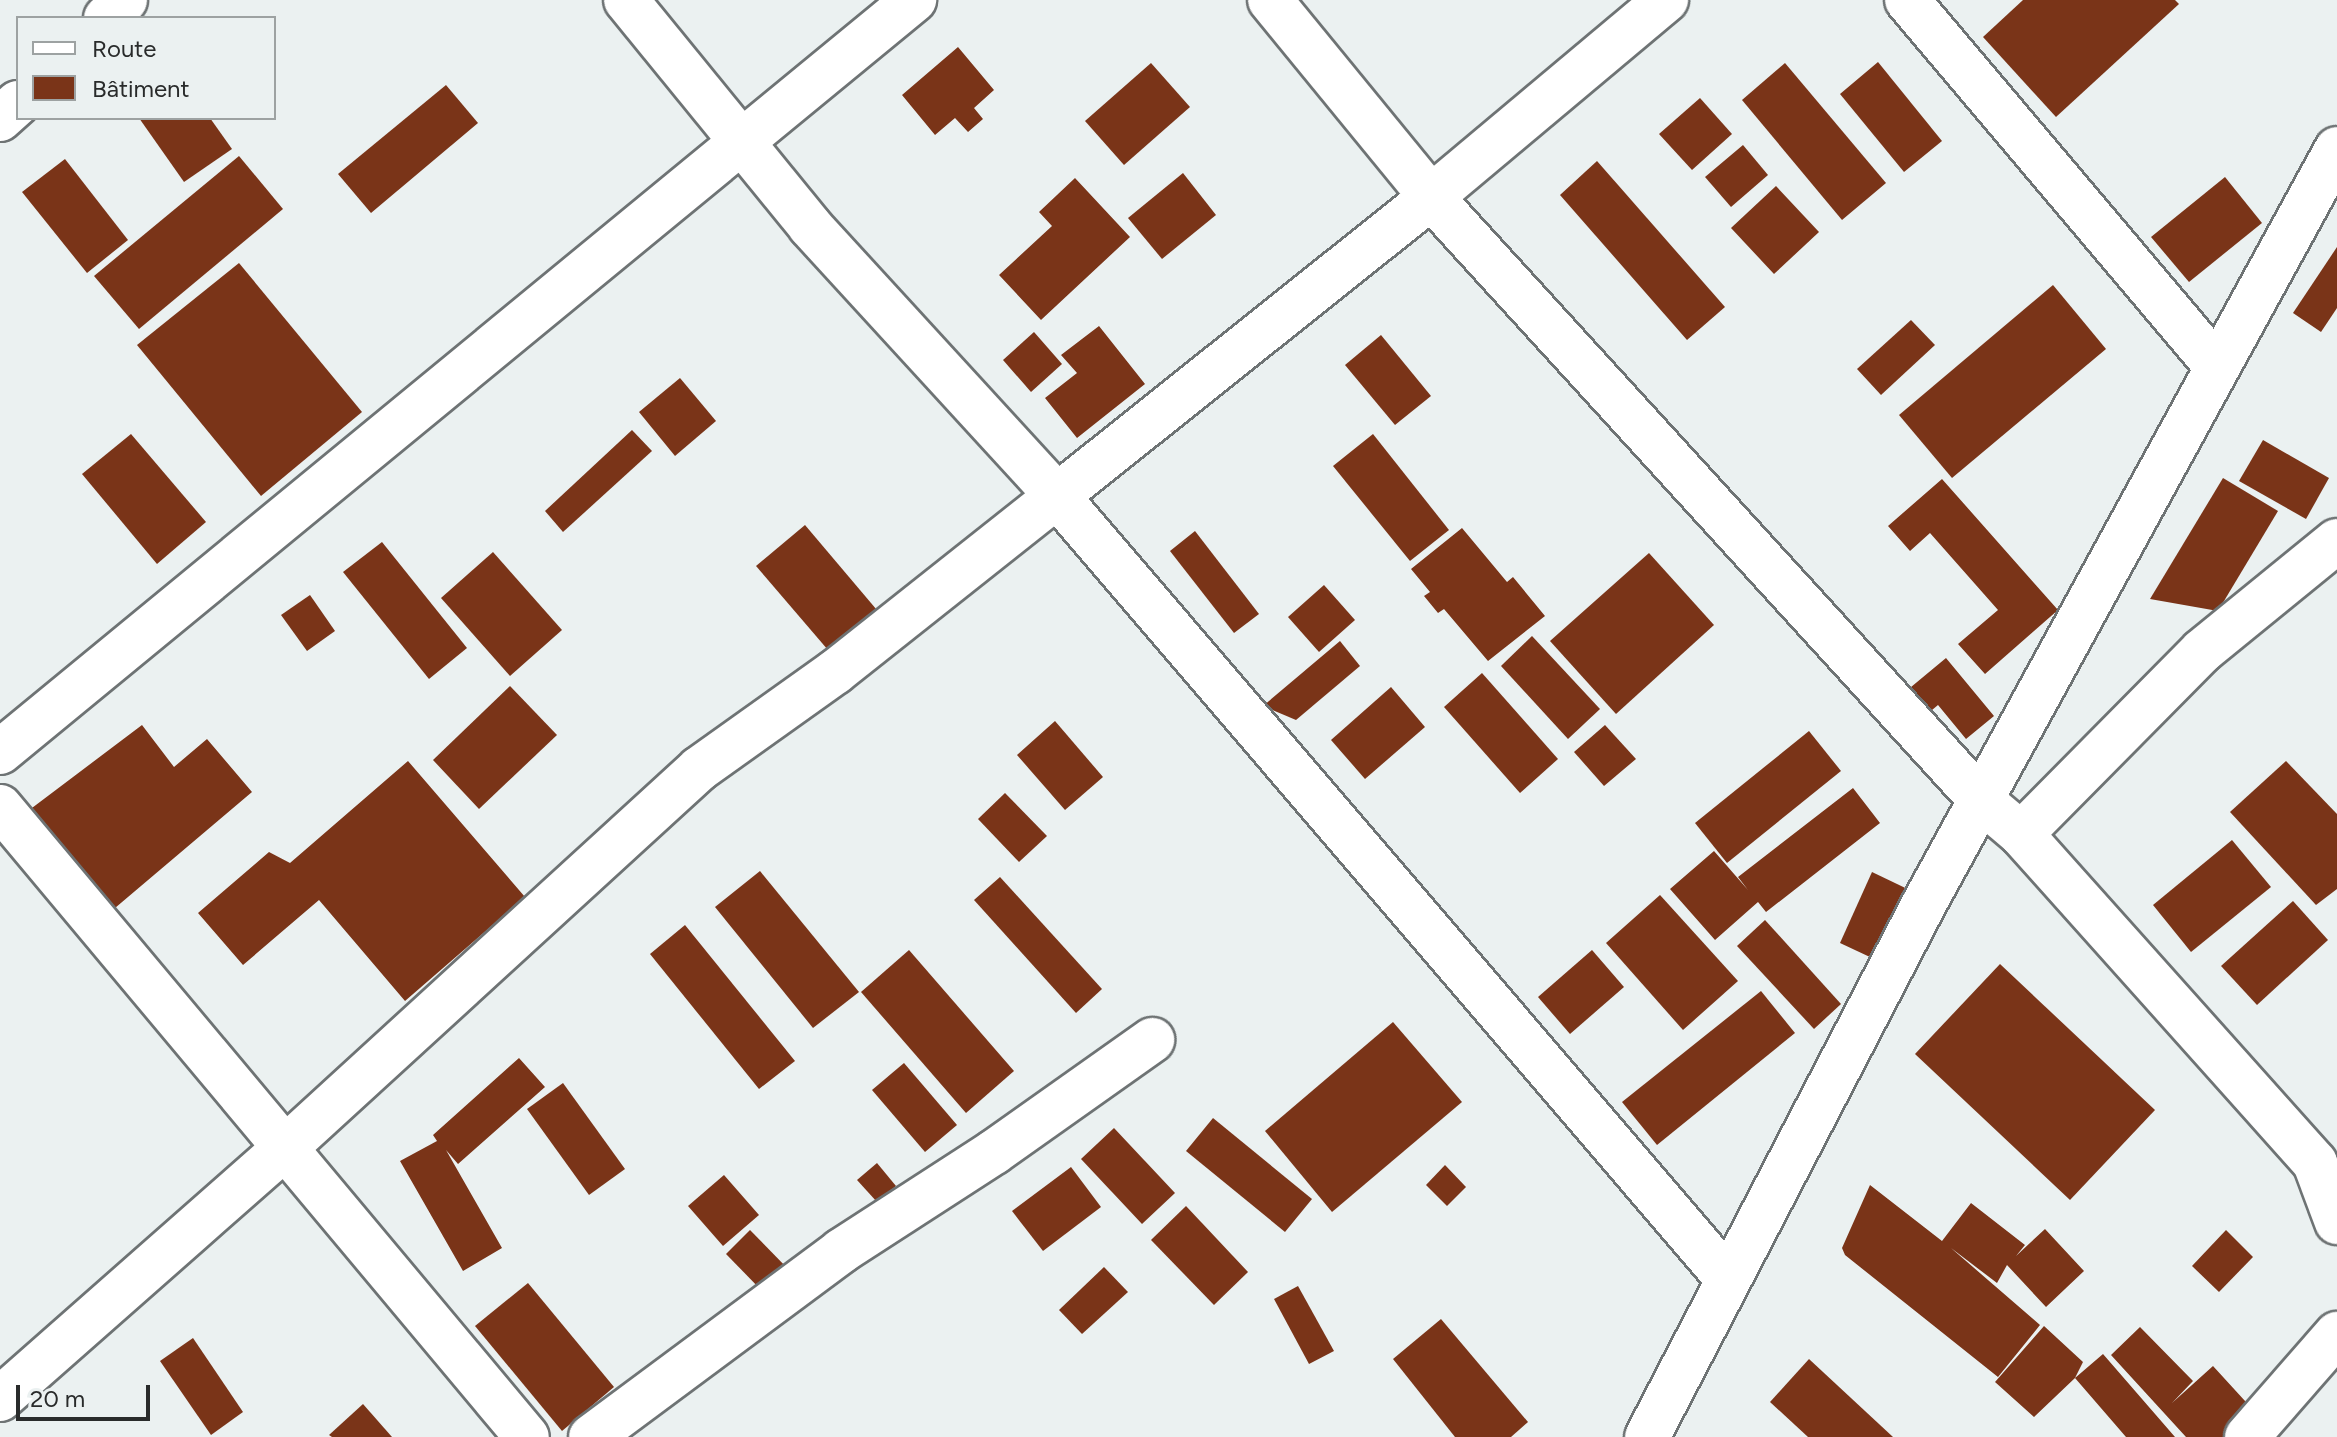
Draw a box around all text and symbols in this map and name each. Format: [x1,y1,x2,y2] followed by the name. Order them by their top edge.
[16,16,276,120] legend
[92,34,156,63] text: Route
[92,74,190,103] text: Bâtiment
[20,1369,154,1419] scale bar
[30,1384,85,1413] text: 20 m

